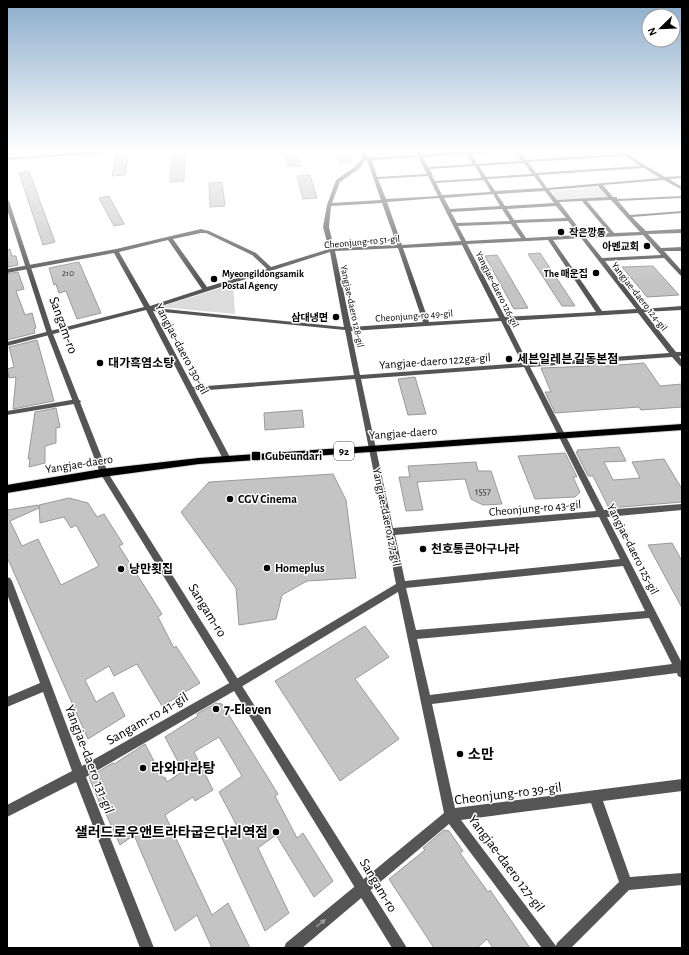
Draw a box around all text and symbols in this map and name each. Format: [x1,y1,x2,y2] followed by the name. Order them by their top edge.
[641,8,681,48] north arrow
[646,26,659,37] text: N
[556,227,566,237] marker: 작은깡통
[569,227,606,238] place label: 작은깡통
[324,234,400,250] street label: Cheonjung-ro 51-gil
[602,241,639,252] place label: 아멘교회
[642,241,652,251] marker: 아멘교회
[474,250,521,329] street label: Yangjae-daero 126-gil
[609,260,669,333] street label: Yangjae-daero 124-gil
[338,264,366,348] street label: Yangjae-daero 128-gil
[544,268,588,279] place label: The 매운집
[591,268,601,278] marker: The 매운집
[62,269,74,278] house number: 210
[222,269,304,291] place label: Myeongildongsamik Postal Agency
[209,274,219,284] marker: Myeongildongsamik Postal Agency
[46,295,80,356] street label: Sangam-ro
[152,302,211,397] street label: Yangjae-daero 130-gil
[375,308,453,324] street label: Cheonjung-ro 49-gil
[291,312,328,323] place label: 삼대냉면
[331,312,341,322] marker: 삼대냉면
[379,351,491,372] street label: Yangjae-daero 122ga-gil
[517,353,618,365] place label: 세븐일레븐 길동본점
[504,354,514,364] marker: 세븐일레븐 길동본점
[108,357,174,369] place label: 대가흑염소탕
[95,358,105,368] marker: 대가흑염소탕
[369,425,438,442] street label: Yangjae-daero
[334,442,354,460] road number: 92
[250,450,262,462] marker: Gubeundari
[265,450,322,462] place label: Gubeundari
[44,453,114,476] street label: Yangjae-daero
[370,467,403,567] street label: Yangjae-daero 127-gil
[475,487,491,497] house number: 1557
[238,493,297,505] place label: CGV Cinema
[225,494,235,504] marker: CGV Cinema
[488,498,582,519] street label: Cheonjung-ro 43-gil
[604,502,661,597] street label: Yangjae-daero 125-gil
[431,542,519,555] place label: 천호통큰아구나라
[418,544,428,554] marker: 천호통큰아구나라
[129,562,173,575] place label: 낭만횟집
[275,562,325,574] place label: Homeplus
[262,563,272,573] marker: Homeplus
[116,564,126,574] marker: 낭만횟집
[185,581,229,640] street label: Sangam-ro
[104,690,191,748] street label: Sangam-ro 41-gil
[62,703,116,816] street label: Yangjae-daero 131-gil
[224,703,272,717] place label: 7-Eleven
[211,704,221,714] marker: 7-Eleven
[468,747,494,762] place label: 소만
[455,749,465,759] marker: 소만
[151,761,216,776] place label: 라와마라탕
[138,763,148,773] marker: 라와마라탕
[454,780,563,808] street label: Cheonjung-ro 39-gil
[465,813,547,914] street label: Yangjae-daero 127-gil
[75,825,268,840] place label: 샐러드로우앤트라타굽은다리역점
[271,827,281,837] marker: 샐러드로우앤트라타굽은다리역점
[357,856,400,915] street label: Sangam-ro
[316,919,327,928] one-way arrow

